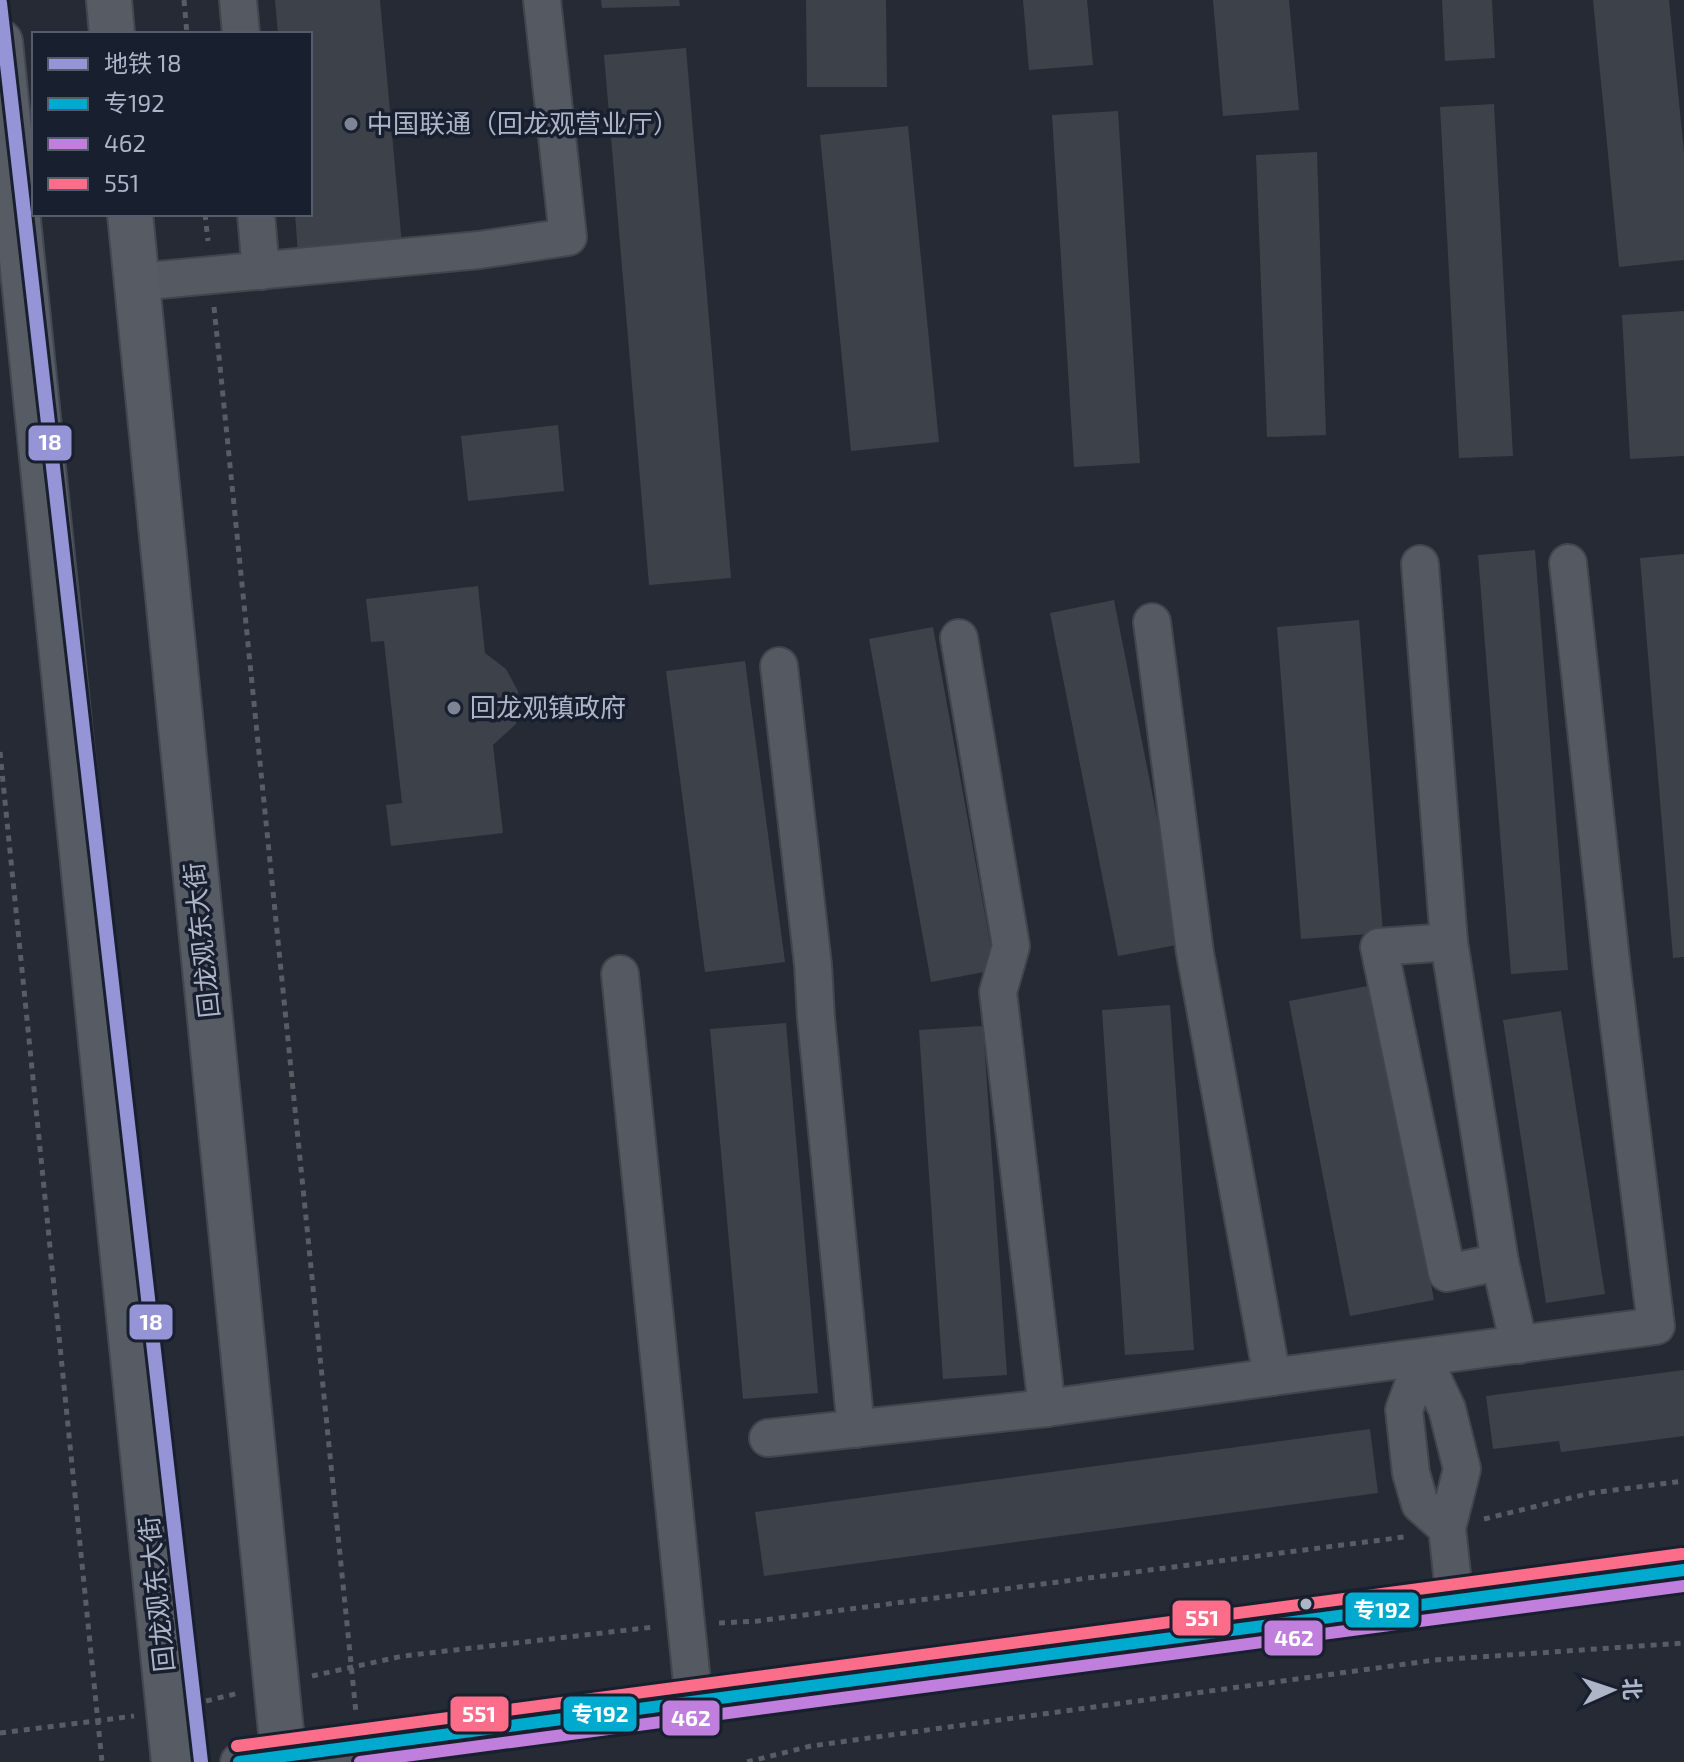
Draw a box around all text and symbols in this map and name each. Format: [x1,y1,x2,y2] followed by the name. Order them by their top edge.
[32,32,312,216] legend
[104,48,181,77] text: 地铁 18
[104,88,165,117] text: 专192
[367,107,679,138] place label: 中国联通（回龙观营业厅）
[342,115,360,133] marker: 中国联通（回龙观营业厅）
[104,128,146,157] text: 462
[104,168,139,197] text: 551
[27,424,73,462] line badge: 18
[38,428,62,454] text: 18
[470,691,626,722] place label: 回龙观镇政府
[445,699,463,717] marker: 回龙观镇政府
[177,861,224,1019] street label: 回龙观东大街
[128,1303,174,1341] line badge: 18
[139,1308,163,1334] text: 18
[132,1515,179,1673] street label: 回龙观东大街
[1344,1591,1420,1629] line badge: 专192
[1298,1596,1314,1612] unlabelled marker
[1353,1596,1411,1622] text: 专192
[1171,1599,1232,1637] line badge: 551
[1185,1604,1219,1630] text: 551
[1263,1619,1324,1657] line badge: 462
[1274,1624,1314,1650] text: 462
[1572,1650,1652,1730] north arrow
[1619,1677,1647,1701] text: 北
[449,1695,510,1733] line badge: 551
[562,1695,638,1733] line badge: 专192
[661,1699,721,1737] line badge: 462
[462,1700,496,1726] text: 551
[571,1700,629,1726] text: 专192
[671,1704,711,1730] text: 462

